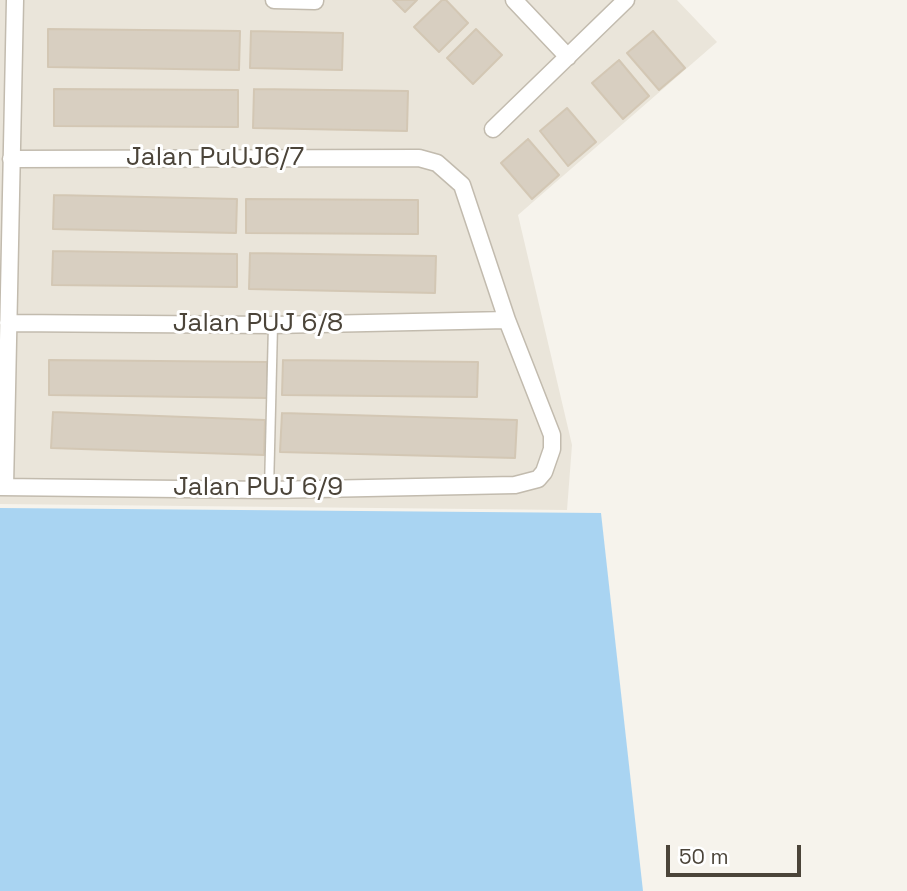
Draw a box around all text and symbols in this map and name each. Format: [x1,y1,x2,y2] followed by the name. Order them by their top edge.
[126,142,304,174] street label: Jalan PuUJ6/7
[173,308,343,340] street label: Jalan PUJ 6/8
[173,472,343,504] street label: Jalan PUJ 6/9
[669,832,804,876] scale bar
[679,843,729,870] text: 50 m

